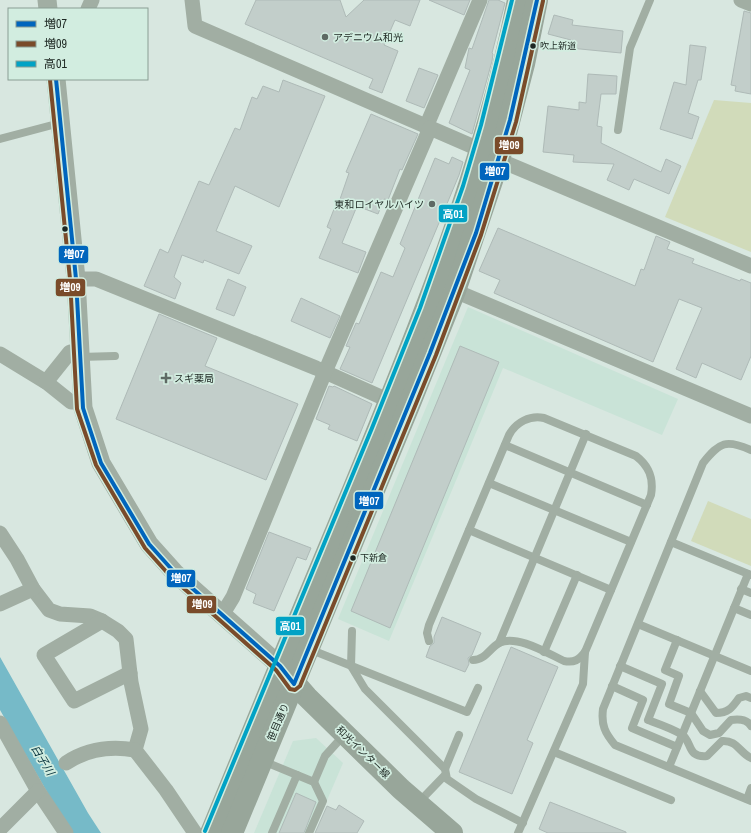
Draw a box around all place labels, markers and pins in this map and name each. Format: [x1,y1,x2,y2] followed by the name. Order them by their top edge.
[333,31,403,44] place label: アデニウム和光
[320,32,330,42] marker: アデニウム和光
[540,40,576,52] place label: 吹上新道
[528,41,538,51] marker: 吹上新道
[335,198,424,211] place label: 東和ロイヤルハイツ
[427,199,437,209] marker: 東和ロイヤルハイツ
[60,224,70,234] unlabelled marker
[174,372,214,385] place label: スギ薬局
[161,373,171,383] marker: スギ薬局
[360,552,387,564] place label: 下新倉
[348,553,358,563] marker: 下新倉

